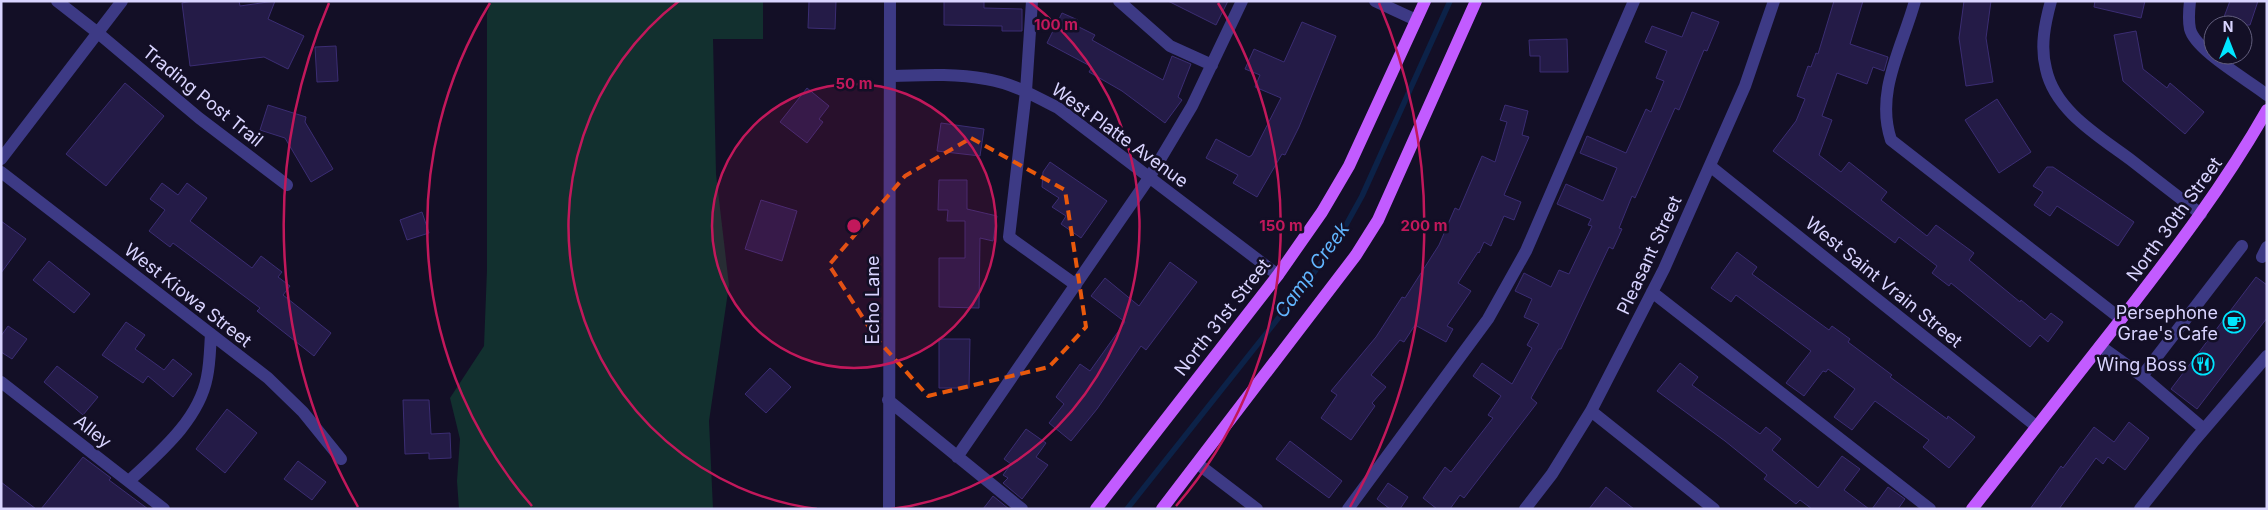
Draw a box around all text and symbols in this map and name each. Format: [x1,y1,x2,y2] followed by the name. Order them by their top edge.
[1034,15,1078,34] text: 100 m
[2203,15,2253,65] north arrow
[2223,18,2233,35] text: N
[139,41,267,151] street label: Trading Post Trail
[836,74,872,93] text: 50 m
[1048,78,1192,192] street label: West Platte Avenue
[2122,153,2226,285] street label: North 30th Street
[1612,192,1686,318] street label: Pleasant Street
[1801,212,1967,352] street label: West Saint Vrain Street
[1259,216,1303,235] text: 150 m
[1401,216,1447,235] text: 200 m
[845,217,863,235] centre of rings
[1270,217,1355,322] water label: Camp Creek
[120,239,256,351] street label: West Kiowa Street
[1170,254,1274,380] street label: North 31st Street
[862,255,883,345] street label: Echo Lane
[2116,302,2218,344] place label: Persephone Grae's Cafe
[2222,310,2246,334] cafe icon: Persephone Grae's Cafe
[2191,352,2215,376] restaurant icon: Wing Boss
[2097,354,2187,375] place label: Wing Boss
[70,410,116,452] street label: Alley

